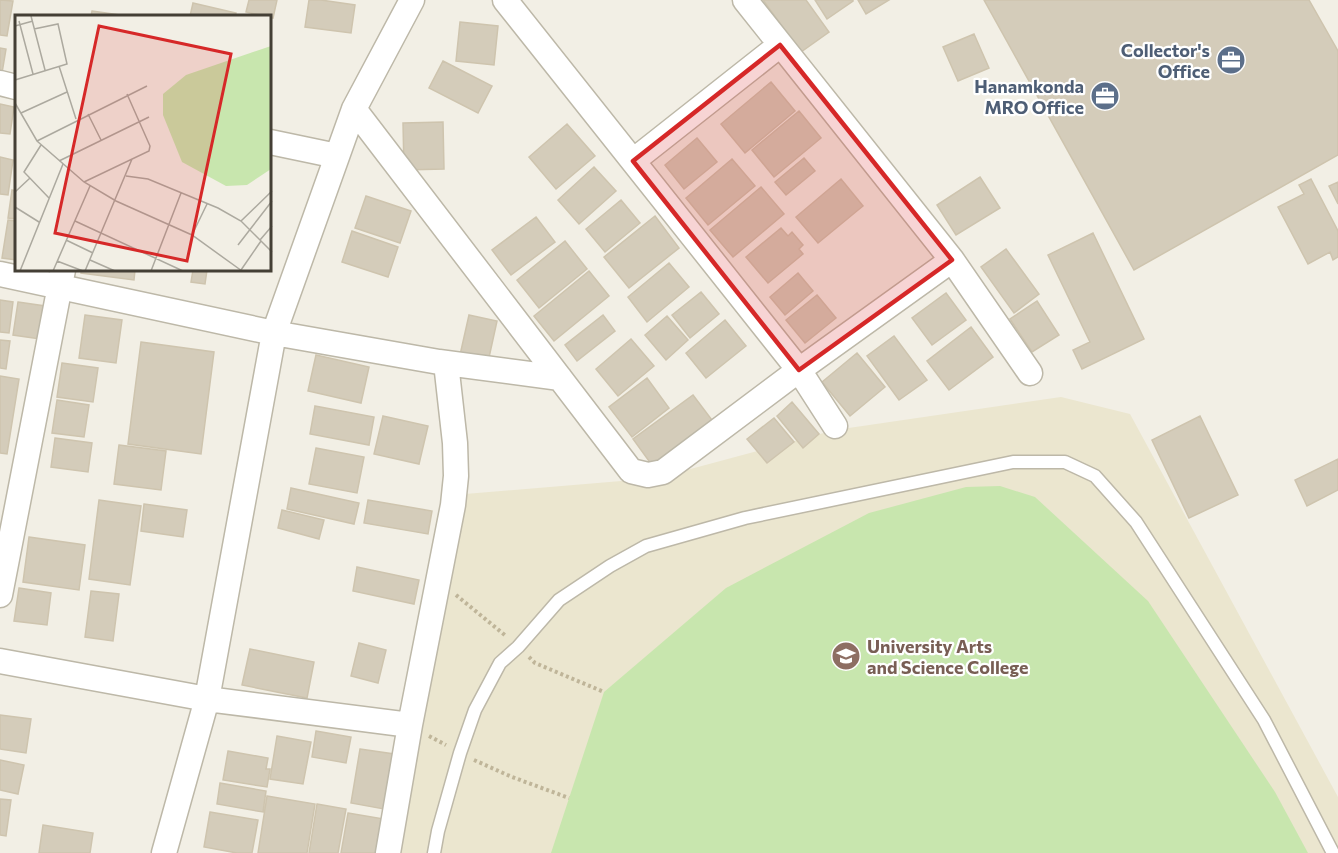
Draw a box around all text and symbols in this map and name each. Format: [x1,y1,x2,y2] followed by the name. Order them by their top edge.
[15,15,272,272] inset map
[1121,39,1210,82] place label: Collector's Office
[1215,44,1247,76] office icon: Collector's Office
[974,75,1084,118] place label: Hanamkonda MRO Office
[1089,80,1121,112] office icon: Hanamkonda MRO Office
[867,635,1028,678] place label: University Arts and Science College
[830,640,862,672] school or university icon: University Arts and Science College

